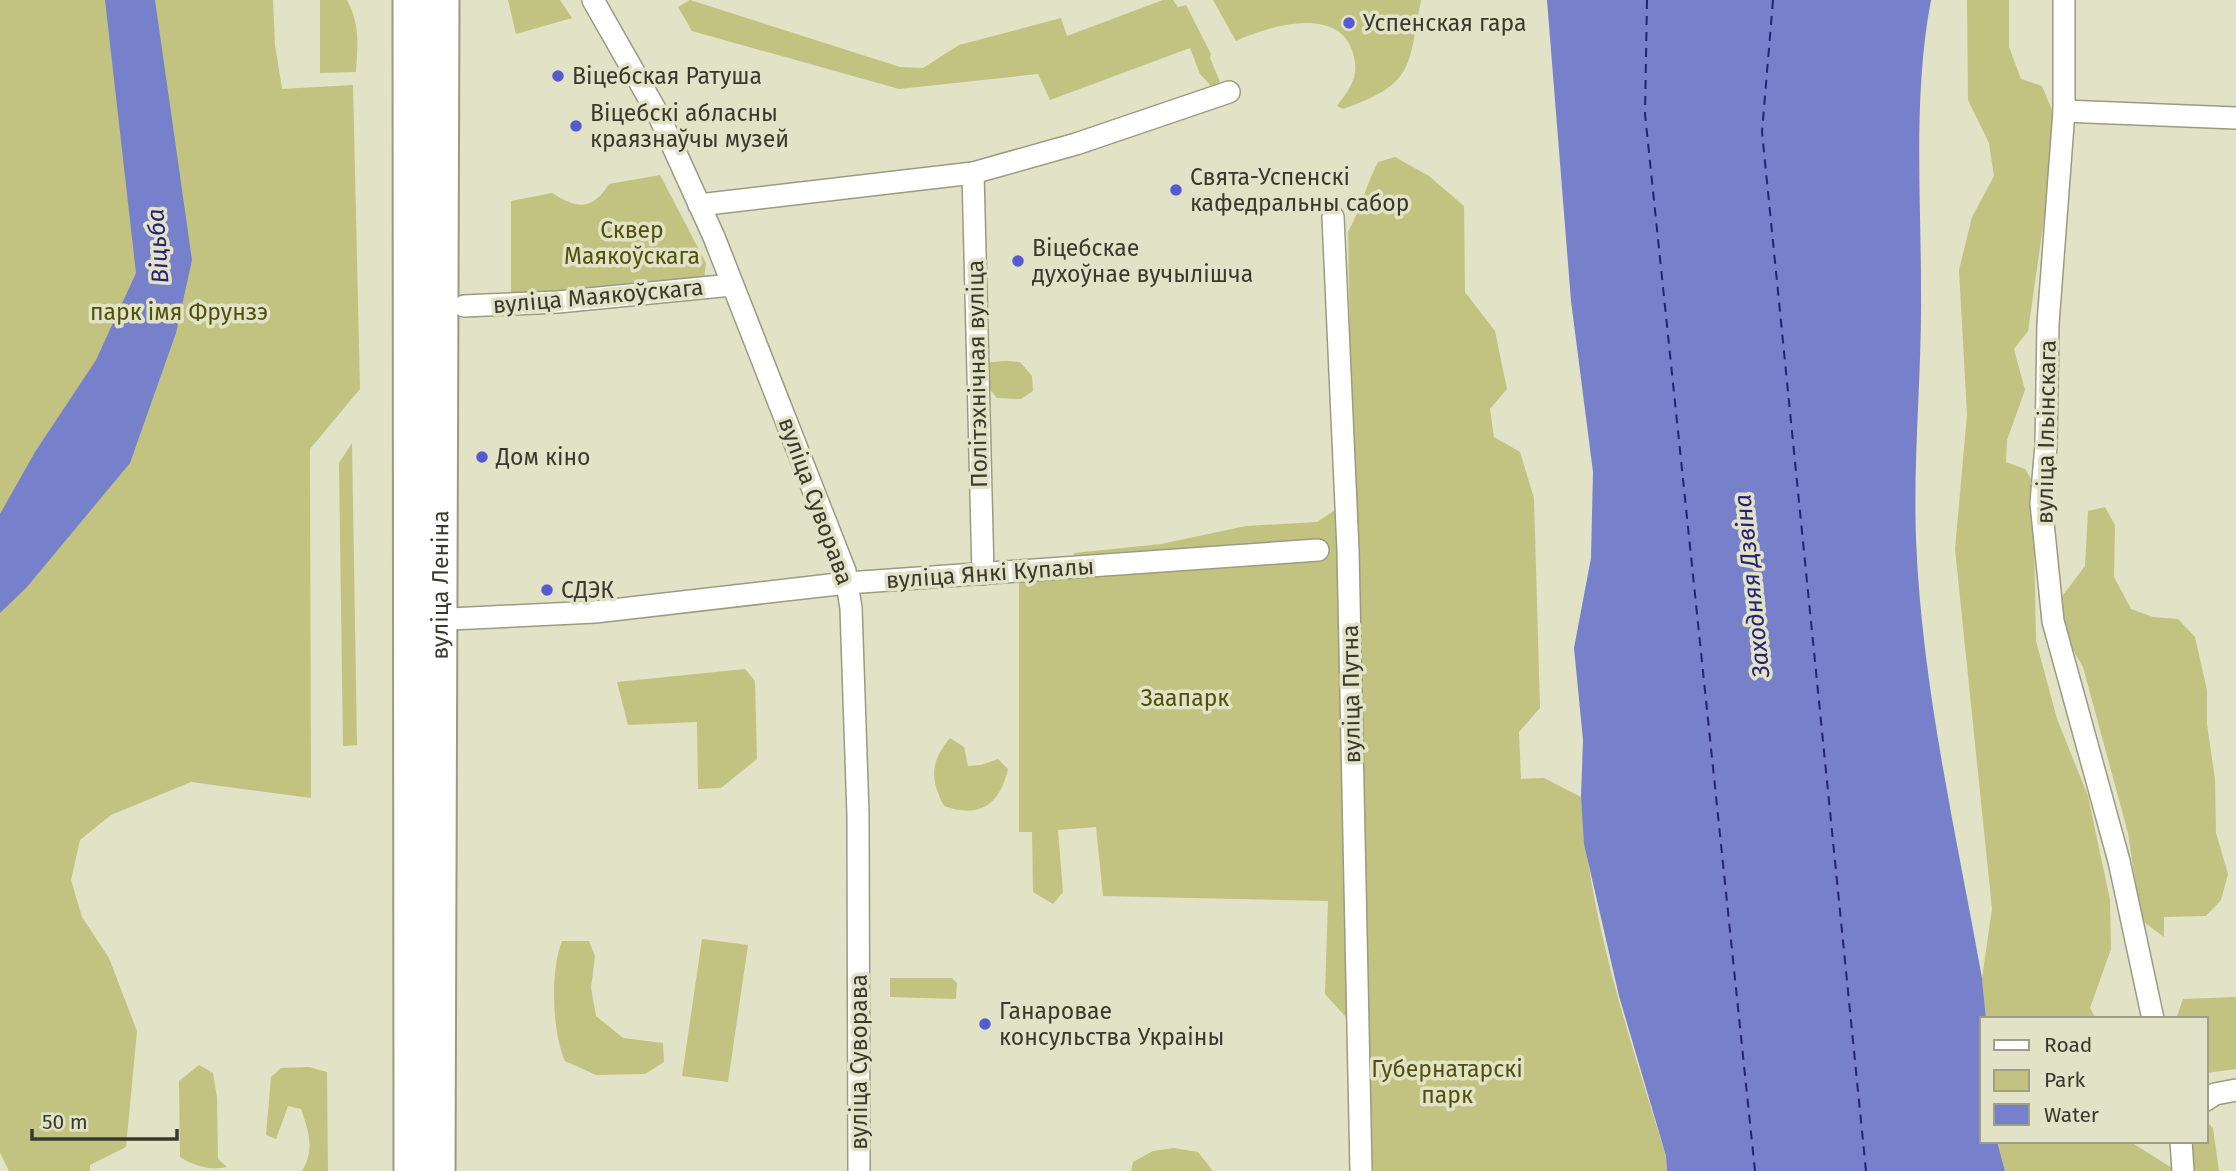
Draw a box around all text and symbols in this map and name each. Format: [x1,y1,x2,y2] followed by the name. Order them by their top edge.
[1363,9,1527,37] place label: Успенская гара
[1341,15,1357,31] marker: Успенская гара
[572,62,762,90] place label: Віцебская Ратуша
[550,68,566,84] marker: Віцебская Ратуша
[590,99,789,153] place label: Віцебскі абласны краязнаўчы музей
[568,118,584,134] marker: Віцебскі абласны краязнаўчы музей
[1190,163,1409,217] place label: Свята-Успенскі кафедральны сабор
[1168,182,1184,198] marker: Свята-Успенскі кафедральны сабор
[141,208,175,284] water label: Віцьба
[564,216,700,270] park label: Сквер Маякоўскага
[1032,234,1253,288] place label: Віцебскае духоўнае вучылішча
[1010,253,1026,269] marker: Віцебскае духоўнае вучылішча
[961,260,993,488] street label: Політэхнічная вуліца
[491,273,705,319] street label: вуліца Маякоўскага
[90,298,268,326] park label: парк імя Фрунзэ
[2030,340,2062,524] street label: вуліца Ільінскага
[773,413,859,589] street label: вуліца Суворава
[495,443,591,471] place label: Дом кіно
[474,449,490,465] marker: Дом кіно
[1728,493,1776,680] water label: Заходняя Дзвіна
[426,510,454,660] street label: вуліца Леніна
[885,552,1095,594] street label: вуліца Янкі Купалы
[561,576,614,604] place label: СДЭК
[539,582,555,598] marker: СДЭК
[1336,624,1366,764] street label: вуліца Путна
[1141,684,1229,712] park label: Заапарк
[845,974,873,1150] street label: вуліца Суворава
[999,997,1224,1051] place label: Ганаровае консульства Украіны
[977,1016,993,1032] marker: Ганаровае консульства Украіны
[1980,1017,2208,1143] legend
[2044,1032,2092,1058] text: Road
[1371,1055,1523,1109] park label: Губернатарскі парк
[2044,1067,2086,1093] text: Park
[32,1098,177,1142] scale bar
[2044,1102,2099,1128] text: Water
[42,1109,88,1135] text: 50 m

